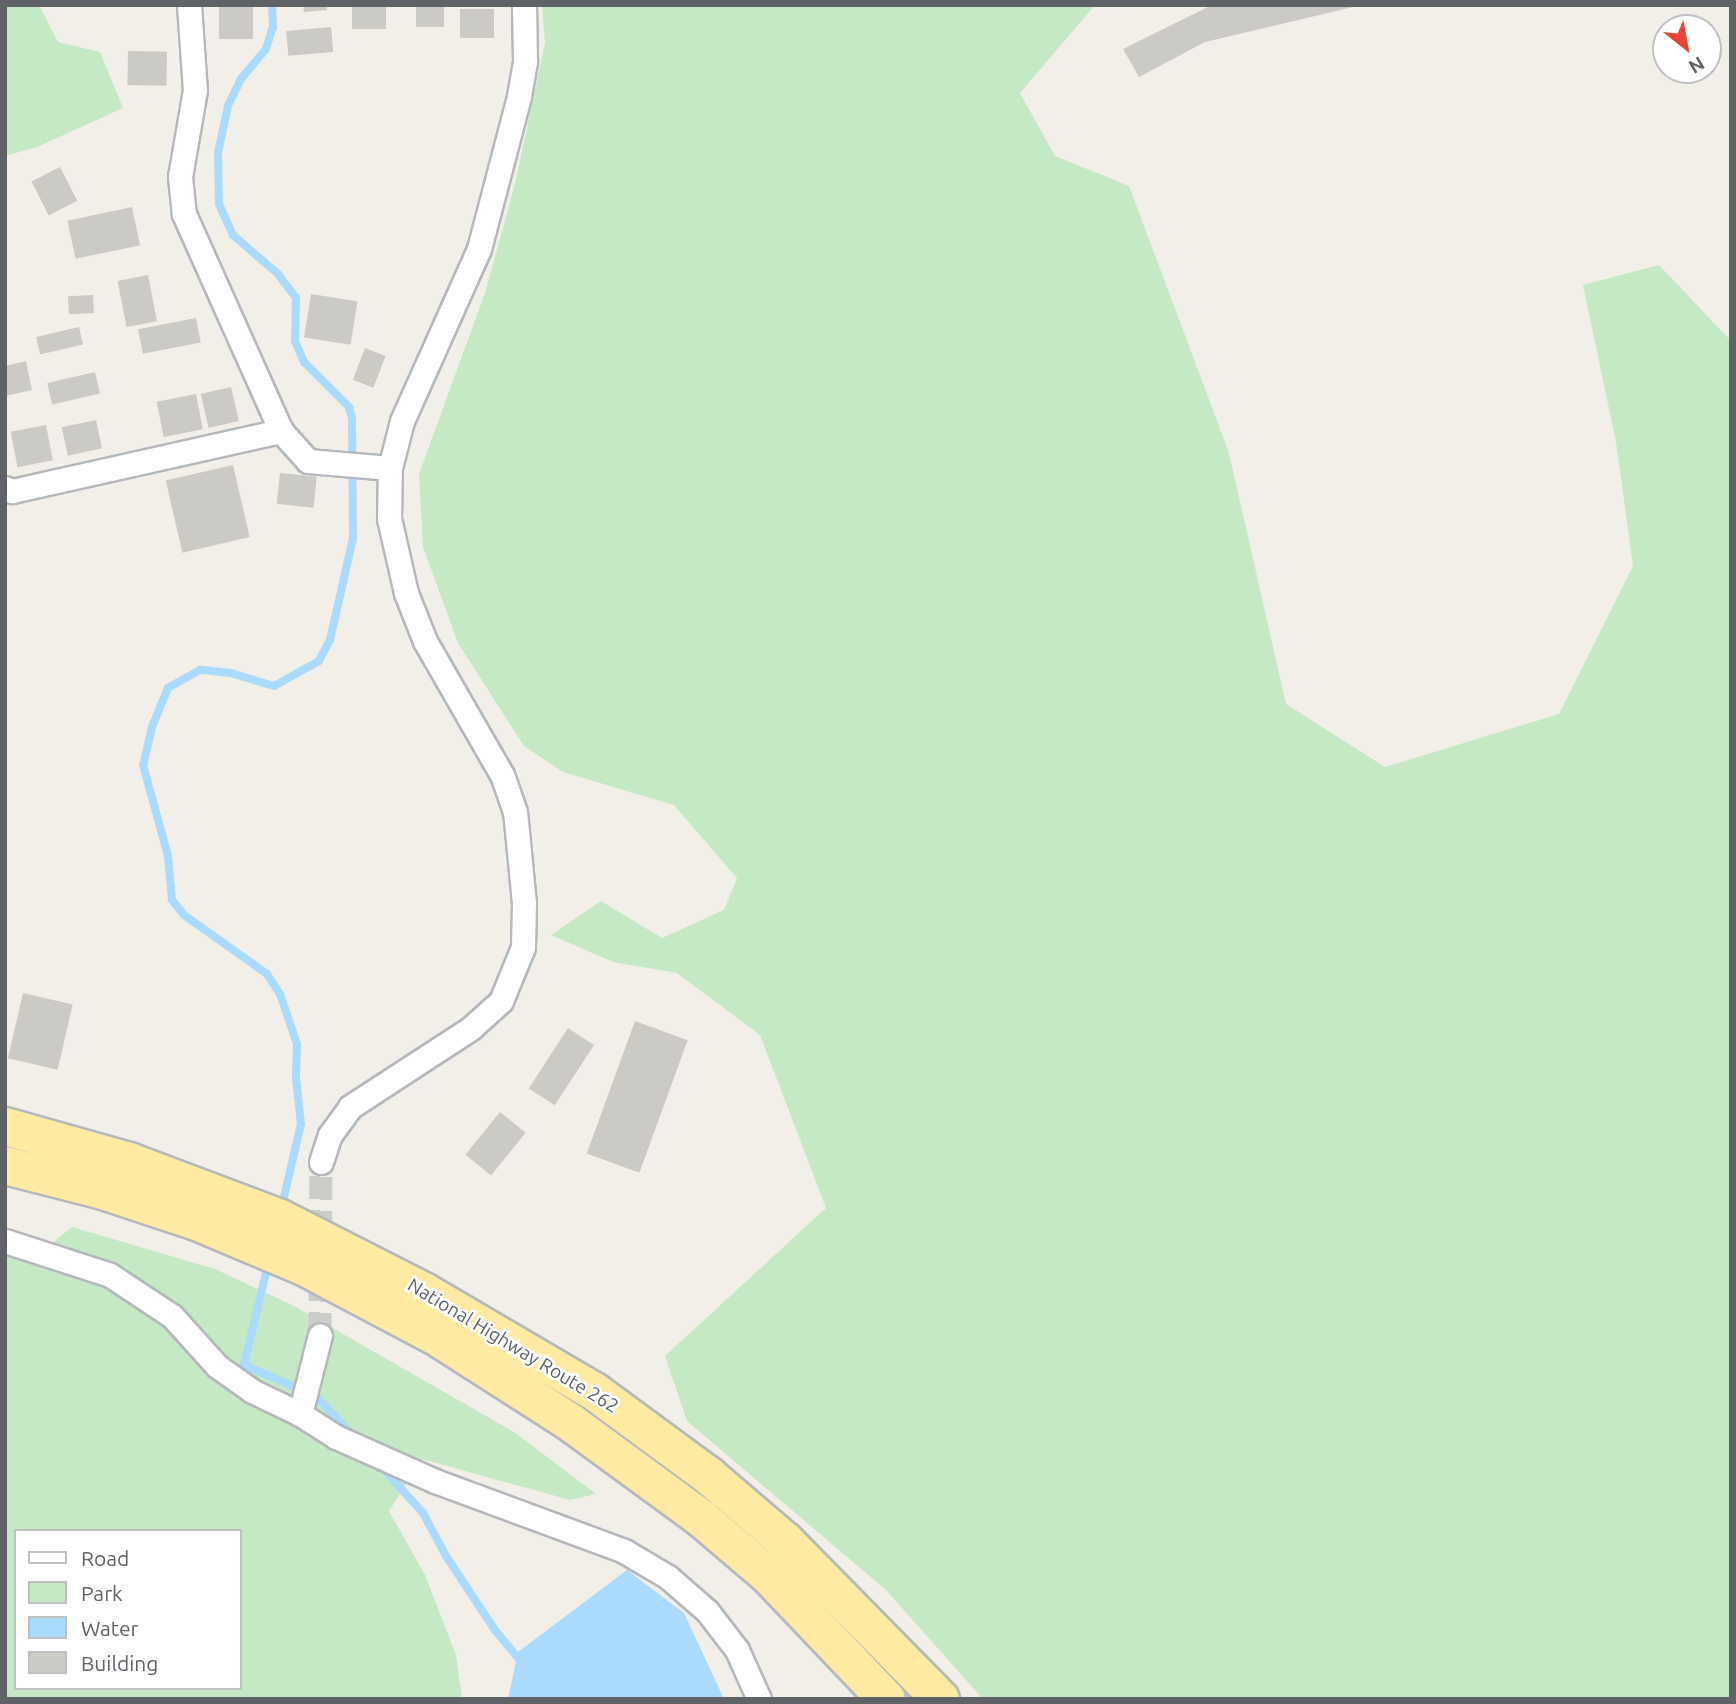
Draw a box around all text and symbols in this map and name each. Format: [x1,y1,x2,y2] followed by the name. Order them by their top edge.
[1652,14,1722,84] north arrow
[1685,52,1709,78] text: N
[403,1274,623,1418] street label: National Highway Route 262
[14,1529,242,1690] legend
[81,1546,129,1570] text: Road
[81,1581,123,1605] text: Park
[81,1616,139,1640] text: Water
[81,1651,158,1675] text: Building

